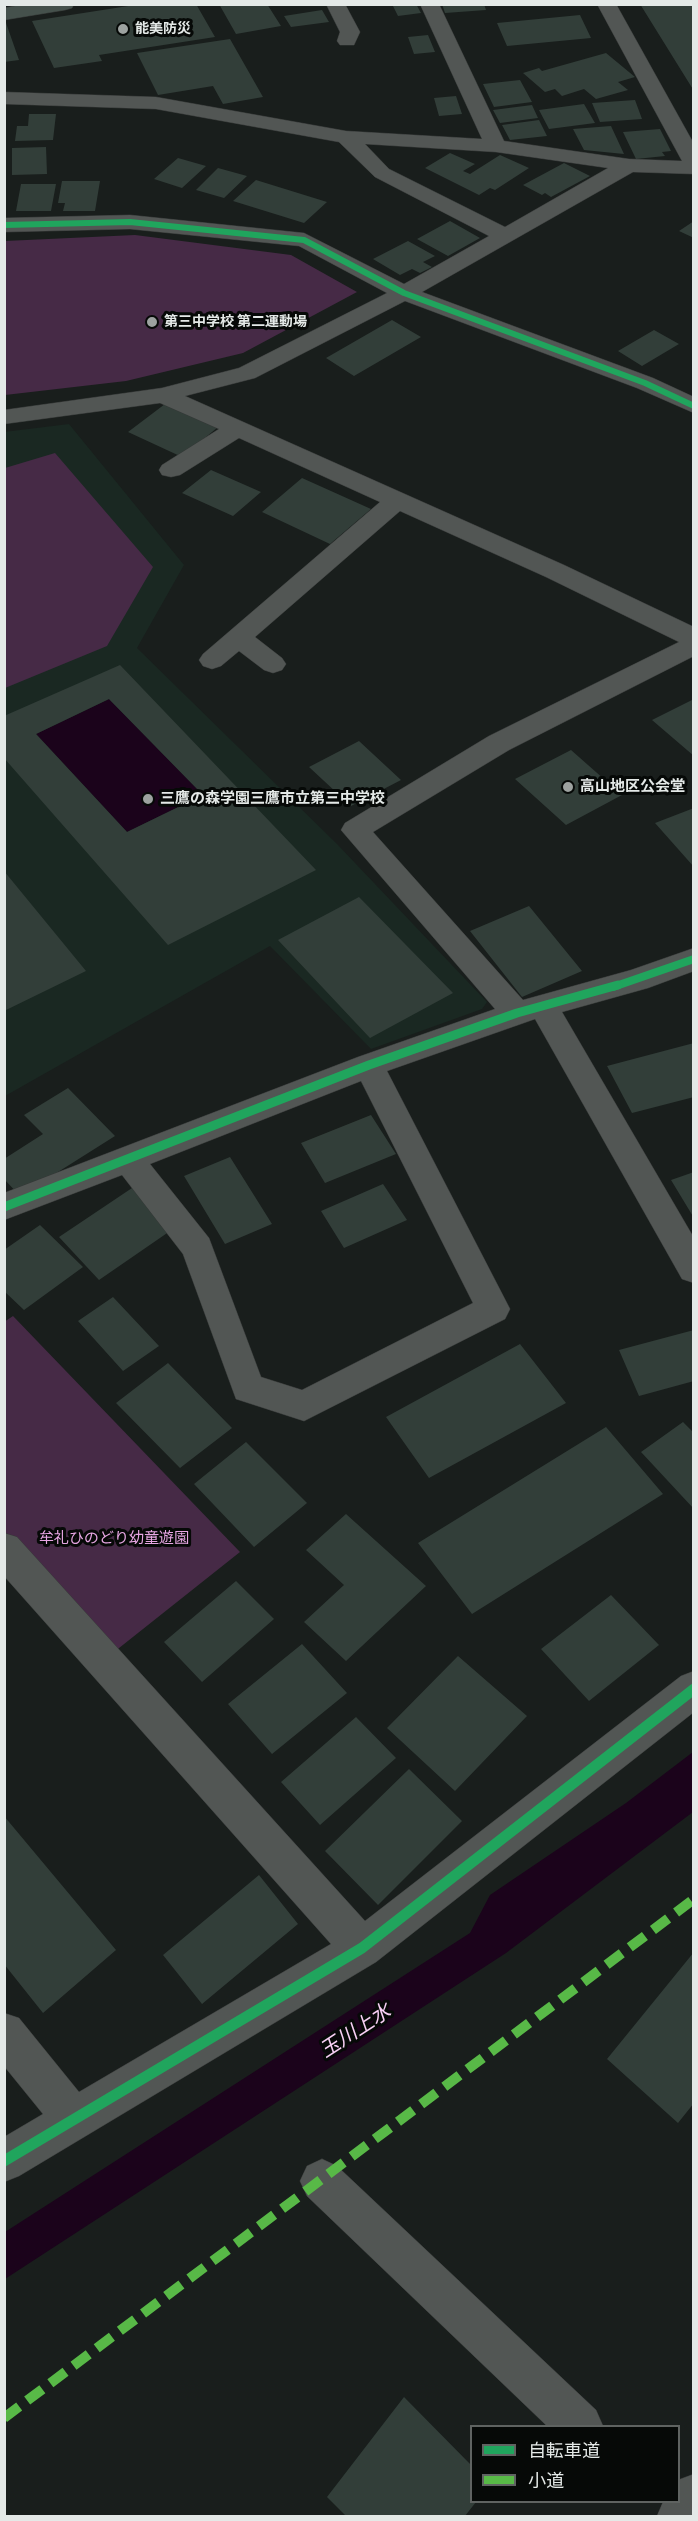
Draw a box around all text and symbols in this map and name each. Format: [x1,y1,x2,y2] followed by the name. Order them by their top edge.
[135,21,191,37] place label: 能美防災
[116,22,130,36] marker: 能美防災
[164,314,307,330] place label: 第三中学校 第二運動場
[145,315,159,329] marker: 第三中学校 第二運動場
[580,778,685,796] place label: 高山地区公会堂
[561,780,575,794] marker: 高山地区公会堂
[160,790,385,808] place label: 三鷹の森学園三鷹市立第三中学校
[141,792,155,806] marker: 三鷹の森学園三鷹市立第三中学校
[39,1530,189,1548] park label: 牟礼ひのどり幼童遊園
[316,2000,396,2064] water label: 玉川上水
[470,2425,680,2503] legend
[528,2438,600,2463] text: 自転車道
[528,2468,564,2493] text: 小道

